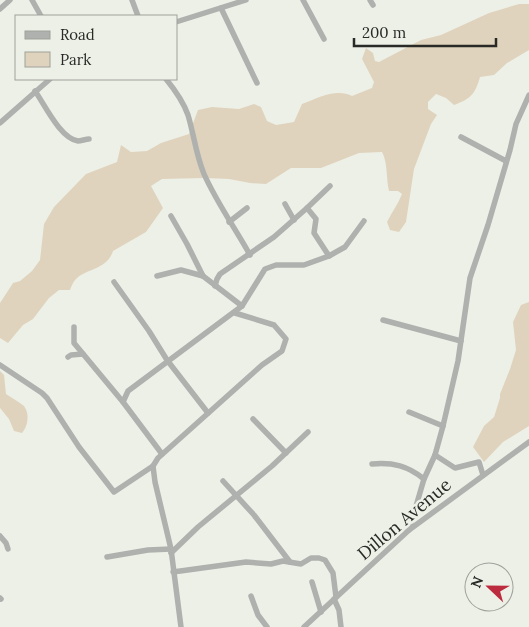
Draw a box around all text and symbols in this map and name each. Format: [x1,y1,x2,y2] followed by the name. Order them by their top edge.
[15,15,178,80] legend
[354,15,496,47] scale bar
[362,23,406,42] text: 200 m
[60,25,95,44] text: Road
[60,50,91,69] text: Park
[352,473,456,565] street label: Dillon Avenue
[464,562,514,612] north arrow
[467,574,487,591] text: N

